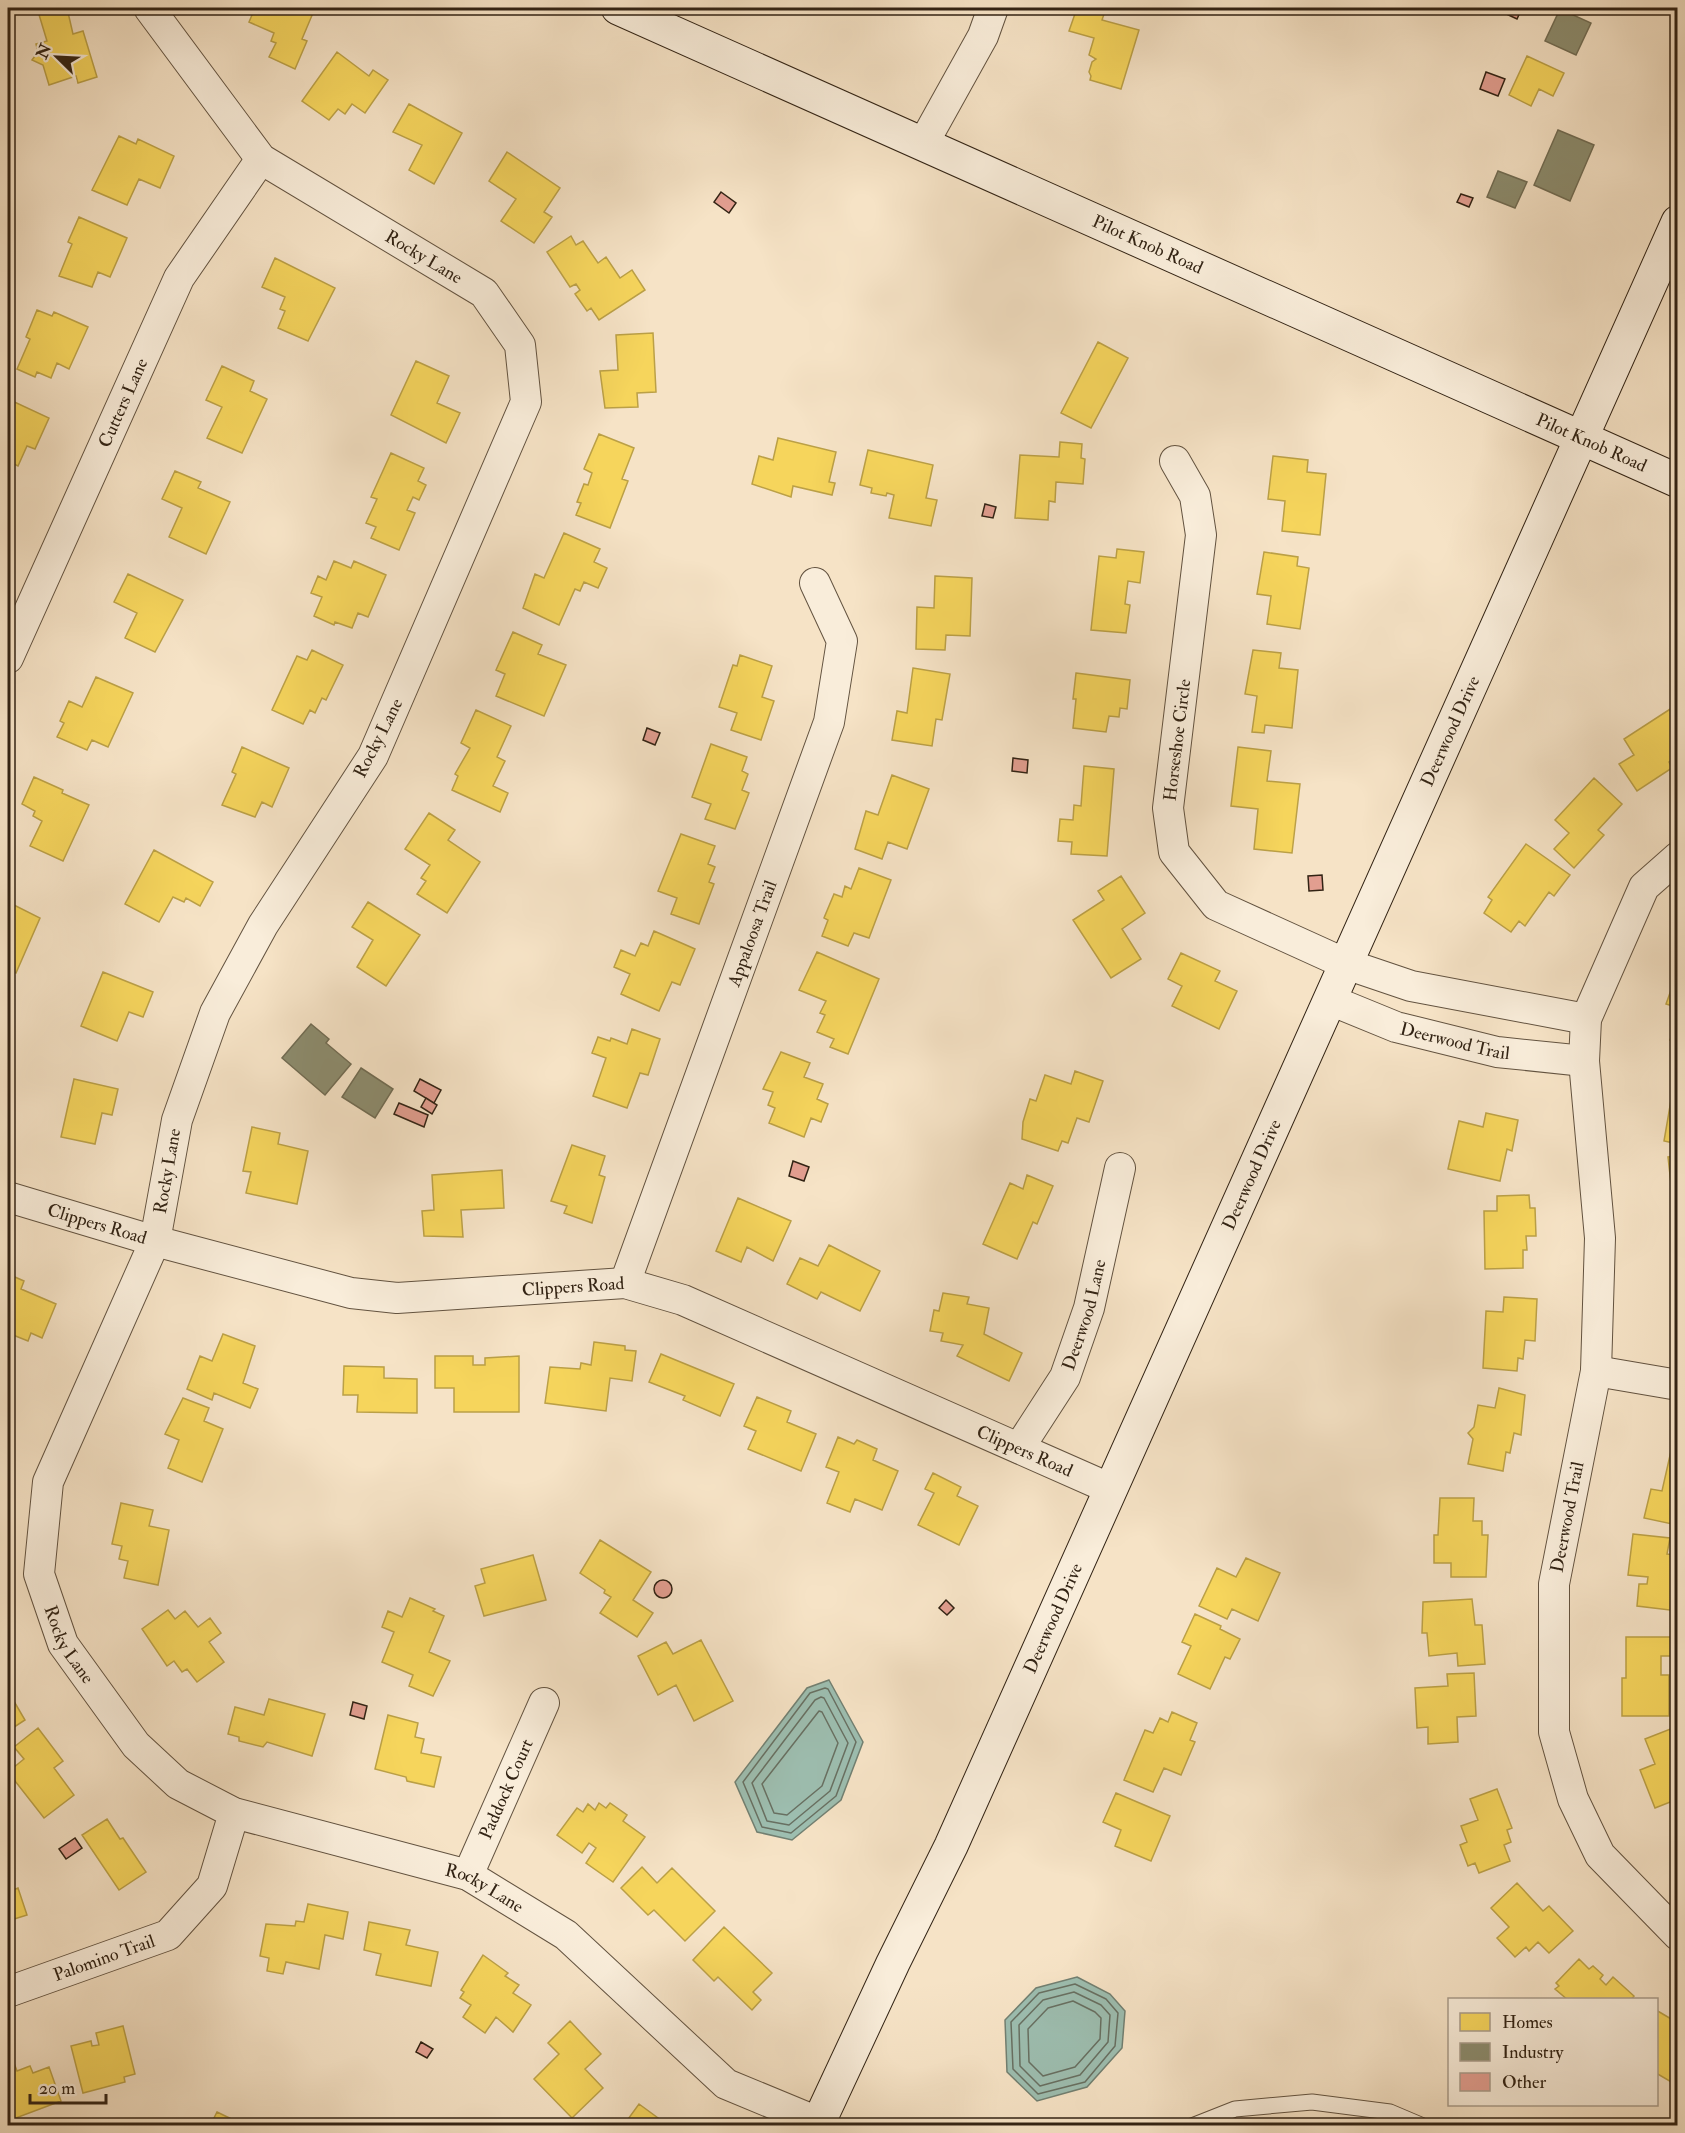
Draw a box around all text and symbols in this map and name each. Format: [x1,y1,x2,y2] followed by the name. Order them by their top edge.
[27,27,87,87] north arrow
[32,40,57,63] text: N
[1088,210,1207,280] street label: Pilot Knob Road
[381,225,467,290] street label: Rocky Lane
[93,354,154,451] street label: Cutters Lane
[1532,408,1650,478] street label: Pilot Knob Road
[1416,672,1486,790] street label: Deerwood Drive
[1159,677,1196,802] street label: Horseshoe Circle
[349,694,408,782] street label: Rocky Lane
[722,877,783,991] street label: Appaloosa Trail
[1397,1017,1511,1065] street label: Deerwood Trail
[1217,1116,1287,1234] street label: Deerwood Drive
[149,1126,186,1216] street label: Rocky Lane
[44,1198,150,1250] street label: Clippers Road
[1057,1257,1112,1373] street label: Deerwood Lane
[521,1272,625,1302] street label: Clippers Road
[973,1420,1076,1483] street label: Clippers Road
[1545,1459,1590,1574] street label: Deerwood Trail
[1019,1559,1088,1677] street label: Deerwood Drive
[39,1603,99,1689] street label: Rocky Lane
[474,1735,539,1843] street label: Paddock Court
[443,1858,528,1918] street label: Rocky Lane
[50,1929,158,1987] street label: Palomino Trail
[1448,1998,1658,2106] legend
[1502,2011,1553,2034] text: Homes
[1502,2041,1564,2064] text: Industry
[30,2067,106,2105] scale bar
[1502,2071,1546,2094] text: Other
[39,2077,75,2100] text: 20 m

